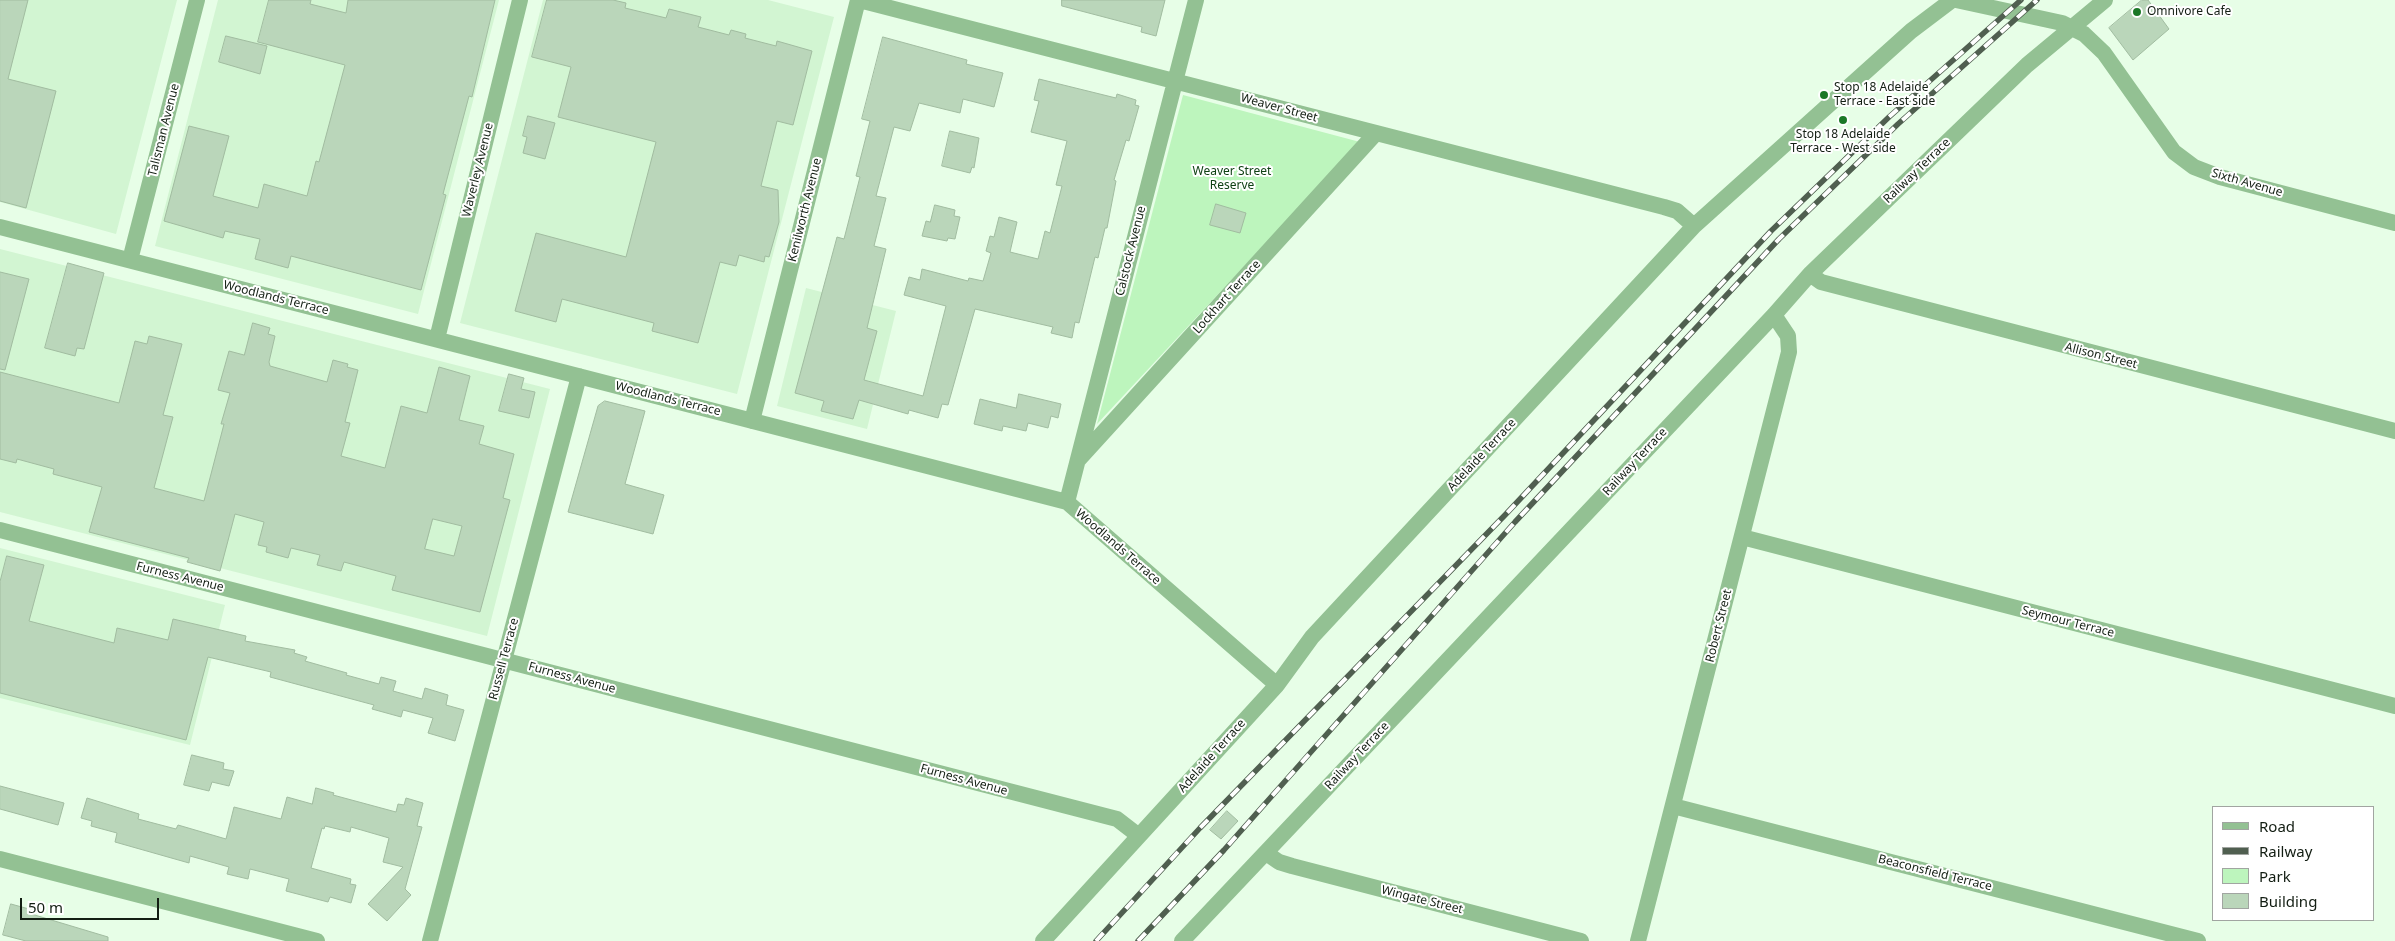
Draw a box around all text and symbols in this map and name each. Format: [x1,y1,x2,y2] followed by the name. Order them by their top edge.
[2147,5,2231,19] place label: Omnivore Cafe
[2131,6,2143,18] marker: Omnivore Cafe
[1834,81,1935,109] place label: Stop 18 Adelaide Terrace - East side
[146,82,182,178] street label: Talisman Avenue
[1818,89,1830,101] marker: Stop 18 Adelaide Terrace - East side
[1239,91,1319,125] street label: Weaver Street
[1837,114,1849,126] marker: Stop 18 Adelaide Terrace - West side
[459,121,497,219] street label: Waverley Avenue
[1790,128,1896,156] place label: Stop 18 Adelaide Terrace - West side
[1881,135,1953,207] street label: Railway Terrace
[785,157,825,263] street label: Kenilworth Avenue
[1193,165,1271,193] park label: Weaver Street Reserve
[2210,166,2284,200] street label: Sixth Avenue
[1113,205,1149,297] street label: Calstock Avenue
[1190,257,1264,337] street label: Lockhart Terrace
[222,278,330,318] street label: Woodlands Terrace
[2063,340,2139,372] street label: Allison Street
[614,379,722,419] street label: Woodlands Terrace
[1445,416,1519,494] street label: Adelaide Terrace
[1600,425,1670,499] street label: Railway Terrace
[1073,506,1163,588] street label: Woodlands Terrace
[135,559,225,595] street label: Furness Avenue
[1703,588,1735,664] street label: Robert Street
[2020,604,2116,640] street label: Seymour Terrace
[486,617,522,701] street label: Russell Terrace
[527,659,617,697] street label: Furness Avenue
[1175,716,1249,796] street label: Adelaide Terrace
[1322,719,1392,793] street label: Railway Terrace
[919,761,1009,799] street label: Furness Avenue
[2212,806,2375,921] legend
[2259,816,2295,836] text: Road
[2259,841,2312,861] text: Railway
[1877,852,1993,894] street label: Beaconsfield Terrace
[2259,866,2291,886] text: Park
[1380,883,1464,917] street label: Wingate Street
[22,888,161,920] scale bar
[2259,891,2317,911] text: Building
[28,897,63,917] text: 50 m

